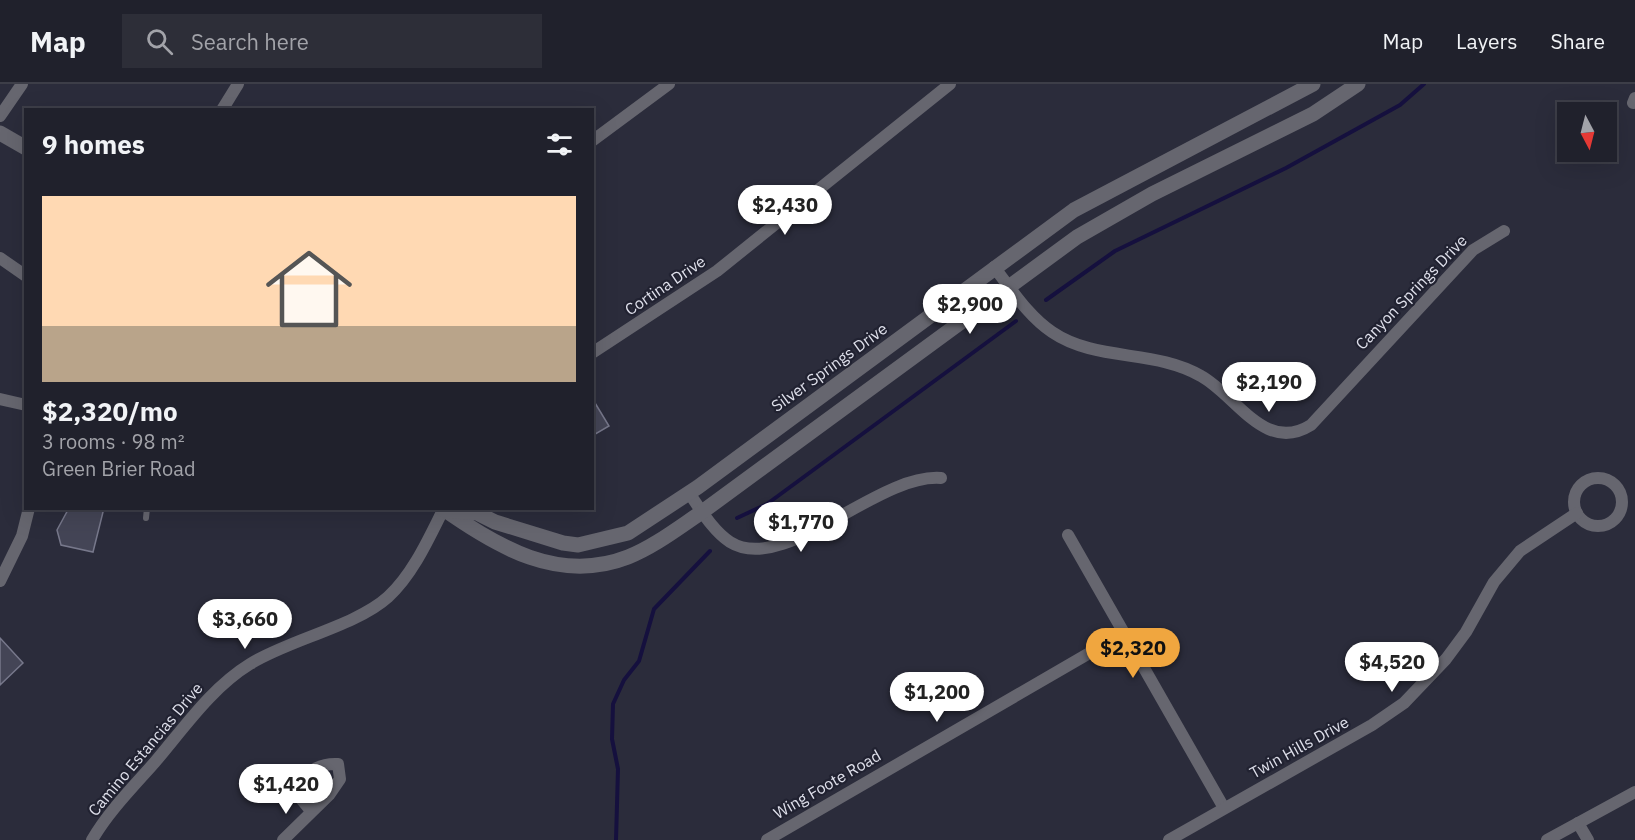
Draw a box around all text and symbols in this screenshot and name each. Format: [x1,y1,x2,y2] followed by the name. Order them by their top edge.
[122,14,542,68] search box
[30,23,86,60] text: Map
[143,25,176,58] icon: search
[191,27,309,56] text: Search here
[1383,27,1423,55] text: Map
[1456,27,1518,55] text: Layers
[1551,27,1605,55] text: Share
[1557,102,1617,162] north arrow
[1557,102,1617,162] map controls
[42,127,145,161] text: 9 homes
[543,128,576,161] icon: filters
[736,185,834,236] pin: $2,430
[752,191,818,218] text: $2,430
[1351,230,1471,354] street label: Canyon Springs Drive
[255,235,363,343] icon: home
[621,251,709,319] street label: Cortina Drive
[921,284,1019,335] pin: $2,900
[937,290,1003,317] text: $2,900
[767,318,891,416] street label: Silver Springs Drive
[1220,362,1318,413] pin: $2,190
[1236,368,1302,395] text: $2,190
[42,394,178,428] text: $2,320/mo
[42,428,185,455] text: 3 rooms · 98 m²
[42,455,196,482] text: Green Brier Road
[752,502,850,553] pin: $1,770
[768,508,834,535] text: $1,770
[196,599,294,650] pin: $3,660
[212,605,278,632] text: $3,660
[1084,628,1182,679] pin: $2,320
[1100,634,1166,661] text: $2,320
[1343,642,1441,693] pin: $4,520
[1359,648,1425,675] text: $4,520
[888,672,986,723] pin: $1,200
[83,678,207,820] street label: Camino Estancias Drive
[904,678,970,705] text: $1,200
[1246,711,1352,782] street label: Twin Hills Drive
[770,745,884,823] street label: Wing Foote Road
[237,764,335,815] pin: $1,420
[253,770,319,797] text: $1,420

